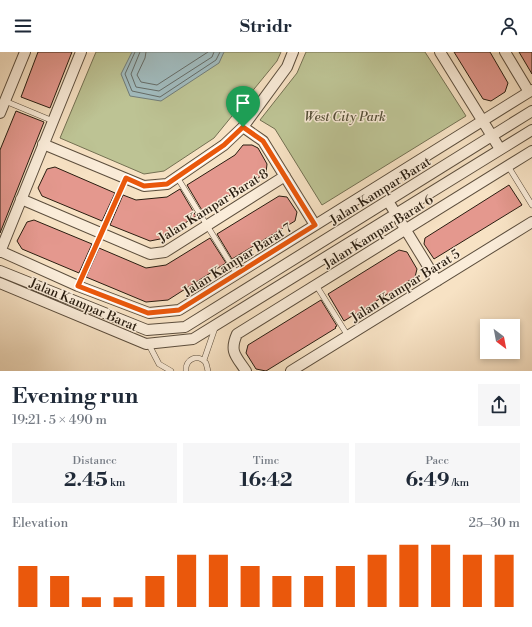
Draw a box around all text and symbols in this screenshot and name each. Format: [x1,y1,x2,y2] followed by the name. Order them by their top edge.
[12,15,34,37] icon: menu
[240,15,292,38] text: Stridr
[498,15,520,37] icon: person
[226,86,260,127] pin
[232,92,254,114] icon: arrive
[304,109,386,125] park label: West City Park
[326,153,434,229] street label: Jalan Kampar Barat
[155,166,271,247] street label: Jalan Kampar Barat 8
[320,192,436,273] street label: Jalan Kampar Barat 6
[179,220,295,300] street label: Jalan Kampar Barat 7
[347,246,463,326] street label: Jalan Kampar Barat 5
[26,275,140,335] street label: Jalan Kampar Barat
[480,319,520,359] north arrow
[480,319,520,359] map controls
[12,383,138,410] text: Evening run
[478,384,520,426] button: share
[12,412,107,428] text: 19:21 · 5 × 490 m
[72,454,117,468] text: Distance
[253,454,279,468] text: Time
[426,454,449,468] text: Pace
[64,468,108,493] text: 2.45
[240,468,292,493] text: 16:42
[405,468,450,493] text: 6:49
[108,476,125,490] text: km
[450,476,469,490] text: /km
[12,515,68,531] text: Elevation
[469,515,520,531] text: 25–30 m

